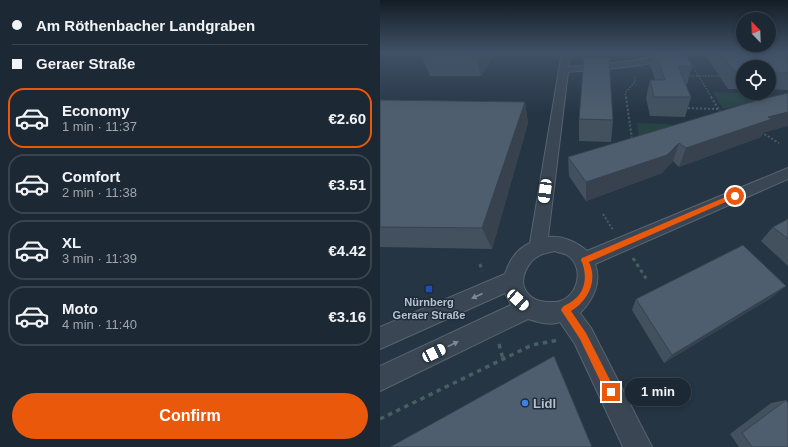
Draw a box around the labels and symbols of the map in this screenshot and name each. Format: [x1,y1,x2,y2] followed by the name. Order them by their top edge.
[736,12,776,52] north arrow
[537,178,553,204] car
[726,187,744,205] route start
[424,284,434,294] marker: Nürnberg Geraer Straße
[505,288,531,312] car
[471,293,482,299] one-way arrow
[393,296,465,321] place label: Nürnberg Geraer Straße
[447,341,459,347] one-way arrow
[421,342,447,364] car
[625,378,691,406] callout: 1 min
[602,383,620,401] route end
[533,396,556,411] place label: Lidl
[520,398,530,408] marker: Lidl

